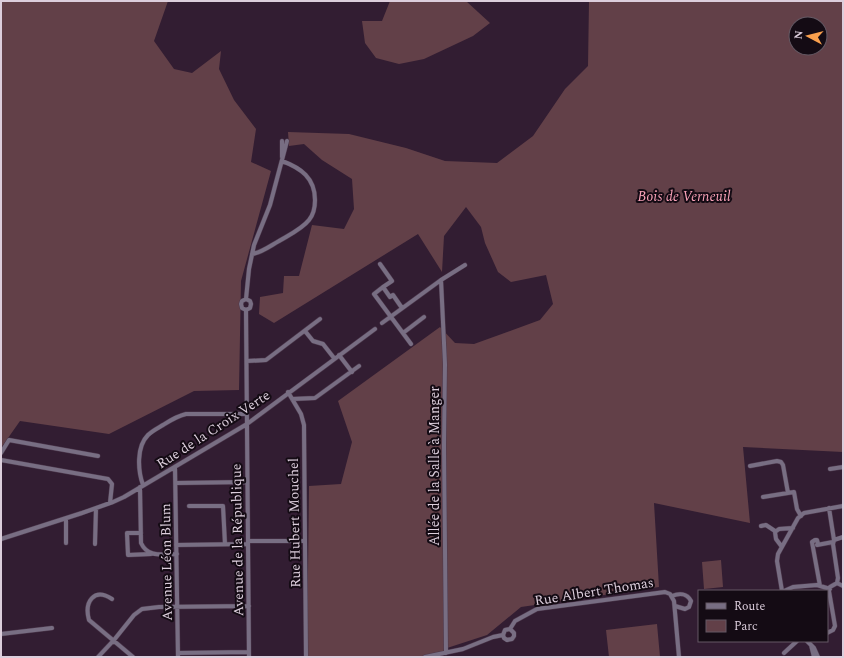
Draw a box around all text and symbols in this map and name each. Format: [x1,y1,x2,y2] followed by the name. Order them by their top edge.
[788,16,828,56] north arrow
[790,29,808,40] text: N
[637,186,731,207] park label: Bois de Verneuil
[152,385,274,474] street label: Rue de la Croix Verte
[424,386,445,546] street label: Allée de la Salle à Manger
[283,458,306,588] street label: Rue Hubert Mouchel
[226,463,249,617] street label: Avenue de la République
[155,503,178,621] street label: Avenue Léon Blum
[533,572,655,611] street label: Rue Albert Thomas
[698,590,828,642] legend
[734,597,765,616] text: Route
[734,617,758,636] text: Parc

